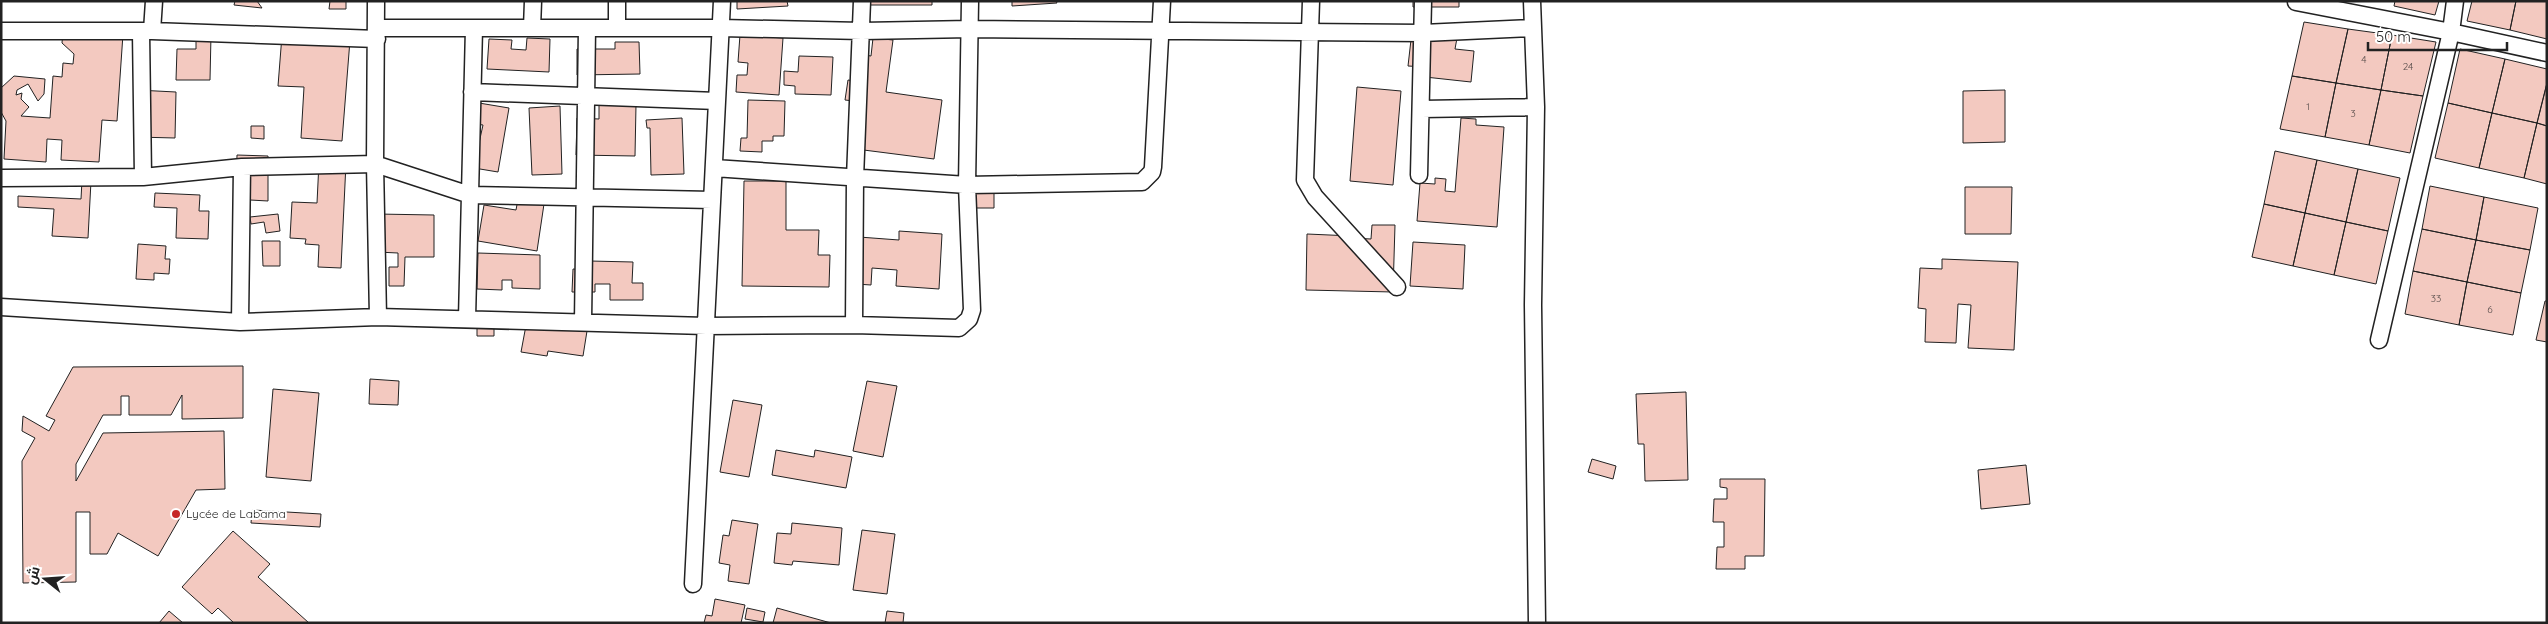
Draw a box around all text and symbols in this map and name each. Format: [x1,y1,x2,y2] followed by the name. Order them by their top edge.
[2368,20,2507,52] scale bar
[2376,27,2411,46] text: 50 m
[2361,53,2367,66] house number: 4
[2403,60,2413,73] house number: 24
[2306,100,2310,113] house number: 1
[2350,107,2356,120] house number: 3
[2431,292,2441,305] house number: 33
[2487,303,2493,316] house number: 6
[186,506,286,521] place label: Lycée de Labama
[170,508,182,520] marker: Lycée de Labama
[20,554,70,604] north arrow
[21,564,44,586] text: ش

